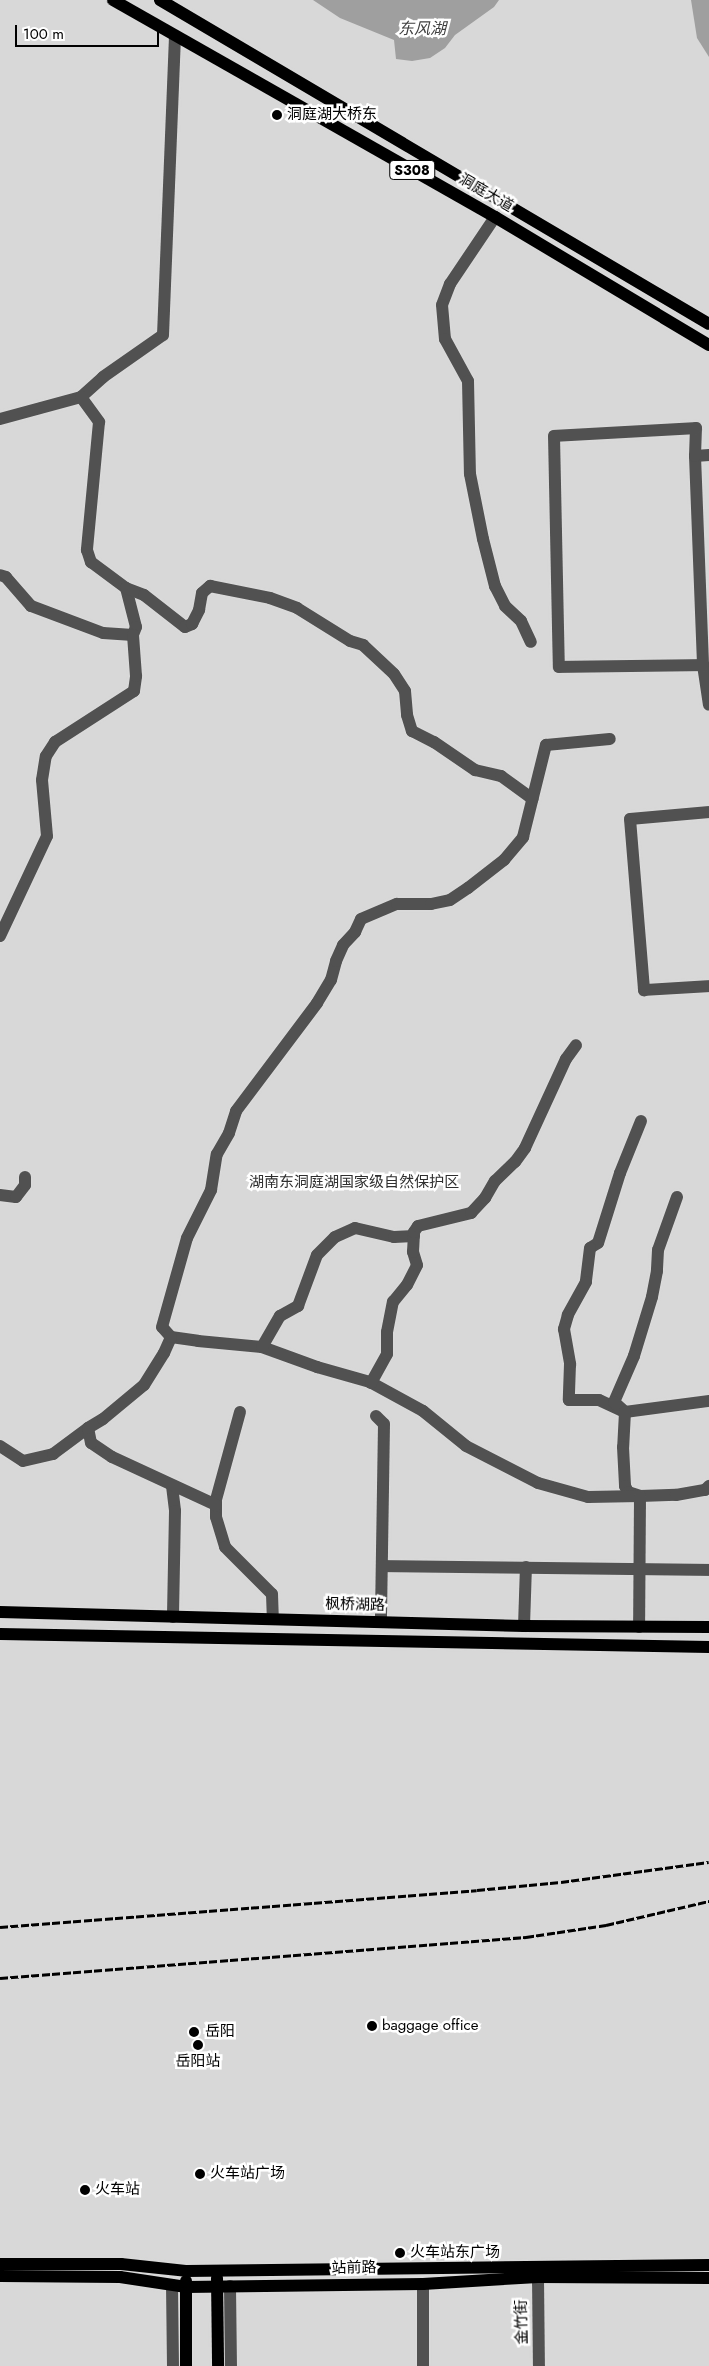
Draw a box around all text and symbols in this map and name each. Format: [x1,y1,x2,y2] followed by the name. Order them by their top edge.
[18,15,161,47] scale bar
[398,19,446,39] water label: 东风湖
[23,23,64,45] text: 100 m
[287,106,377,124] place label: 洞庭湖大桥东
[271,109,283,121] marker: 洞庭湖大桥东
[388,158,436,182] road number: S308
[456,170,516,216] street label: 洞庭大道
[249,1174,459,1192] park label: 湖南东洞庭湖国家级自然保护区
[325,1595,385,1615] street label: 枫桥湖路
[382,2017,478,2035] place label: baggage office
[366,2020,378,2032] marker: baggage office
[205,2023,235,2041] place label: 岳阳
[187,2025,201,2039] marker: 岳阳
[192,2039,204,2051] marker: 岳阳站
[176,2053,220,2071] place label: 岳阳站
[210,2165,285,2183] place label: 火车站广场
[194,2168,206,2180] marker: 火车站广场
[95,2181,140,2199] place label: 火车站
[79,2184,91,2196] marker: 火车站
[410,2244,500,2262] place label: 火车站东广场
[394,2247,406,2259] marker: 火车站东广场
[331,2259,377,2277] street label: 站前路
[513,2299,531,2345] street label: 金竹街

